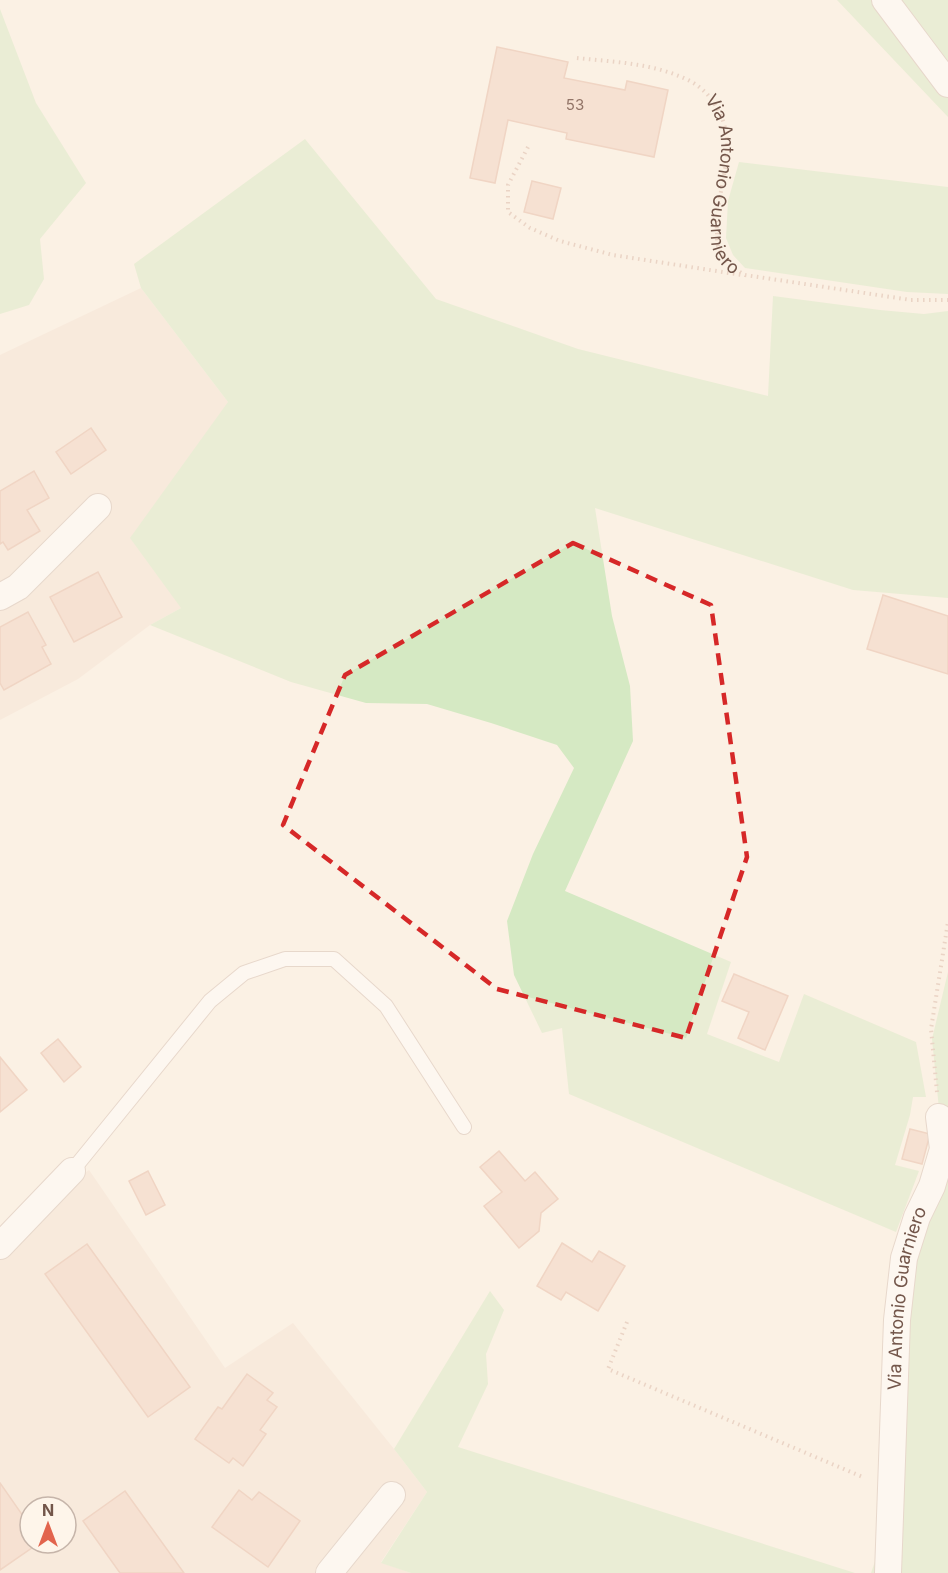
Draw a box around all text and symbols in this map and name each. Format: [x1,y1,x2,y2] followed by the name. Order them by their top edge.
[701,90,744,279] street label: Via Antonio Guarniero
[566,95,584,114] house number: 53
[884,1203,931,1391] street label: Via Antonio Guarniero
[18,1495,78,1555] north arrow
[42,1500,54,1520] text: N

